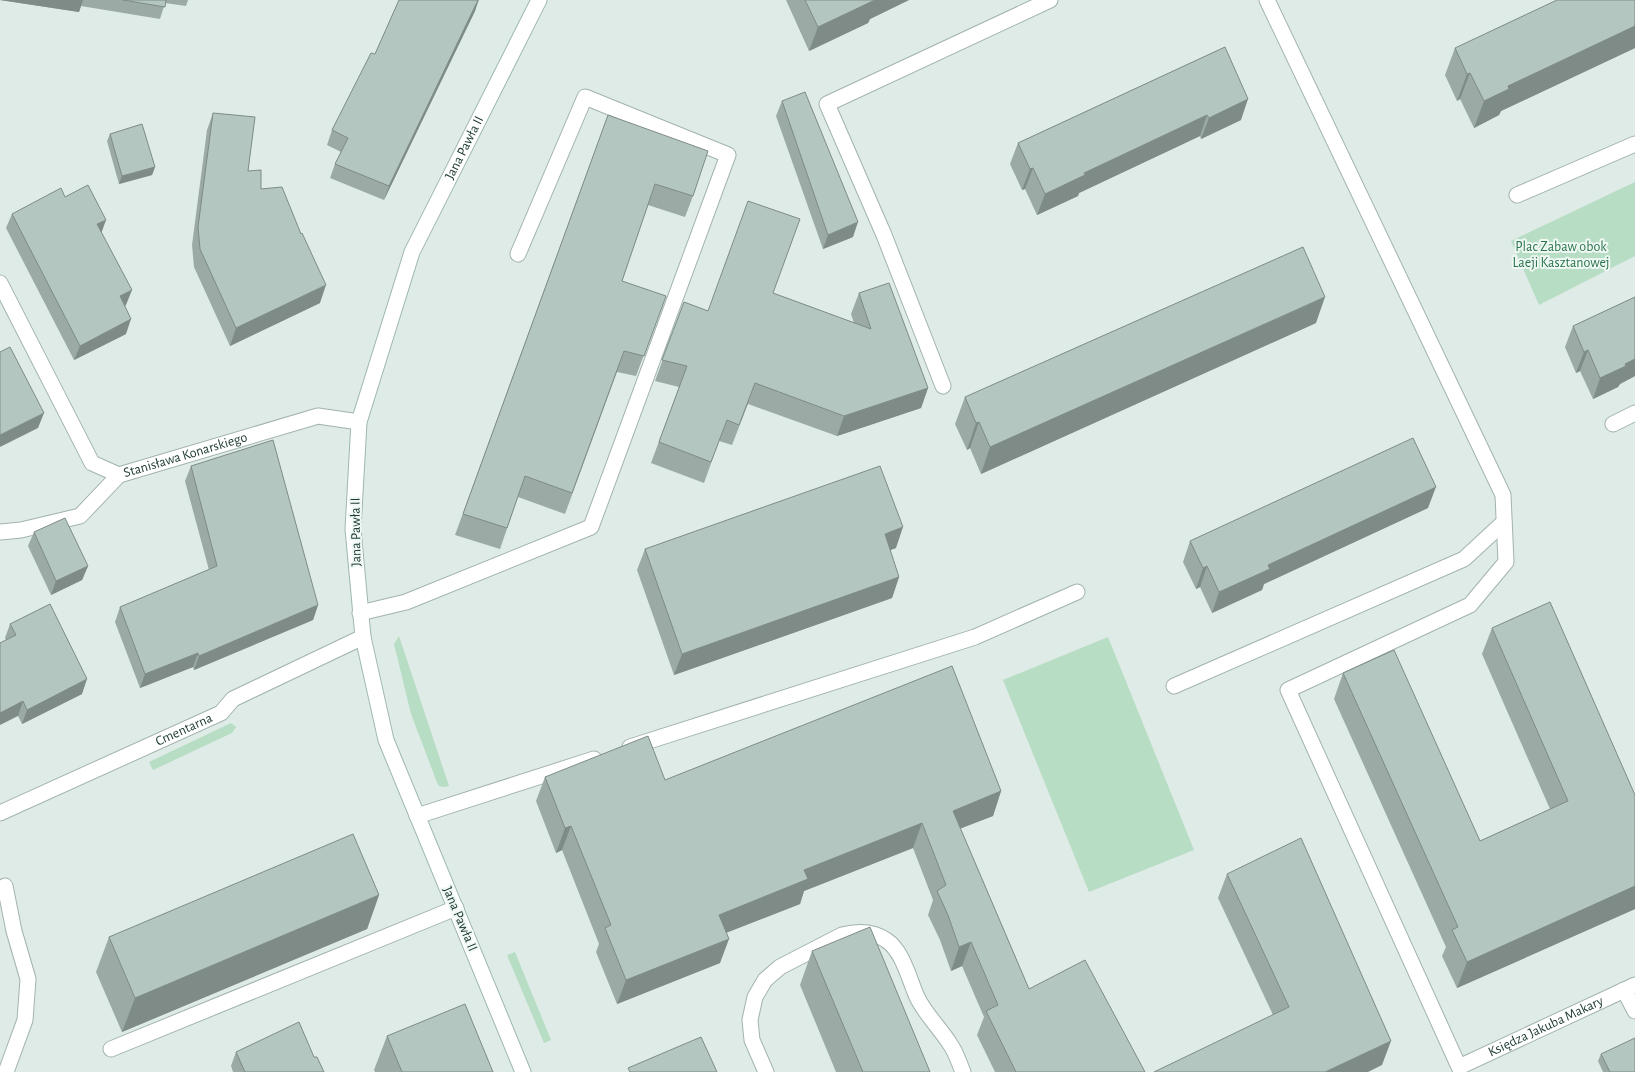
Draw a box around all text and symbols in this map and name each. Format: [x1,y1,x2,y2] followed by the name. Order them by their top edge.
[443,114,486,182] street label: Jana Pawła II
[1512,240,1610,270] park label: Plac Zabaw obok Laeji Kasztanowej
[122,430,249,480] street label: Stanisława Konarskiego
[348,497,364,567] street label: Jana Pawła II
[153,711,215,749] street label: Cmentarna
[440,885,480,953] street label: Jana Pawła II
[1486,994,1605,1059] street label: Księdza Jakuba Makary

